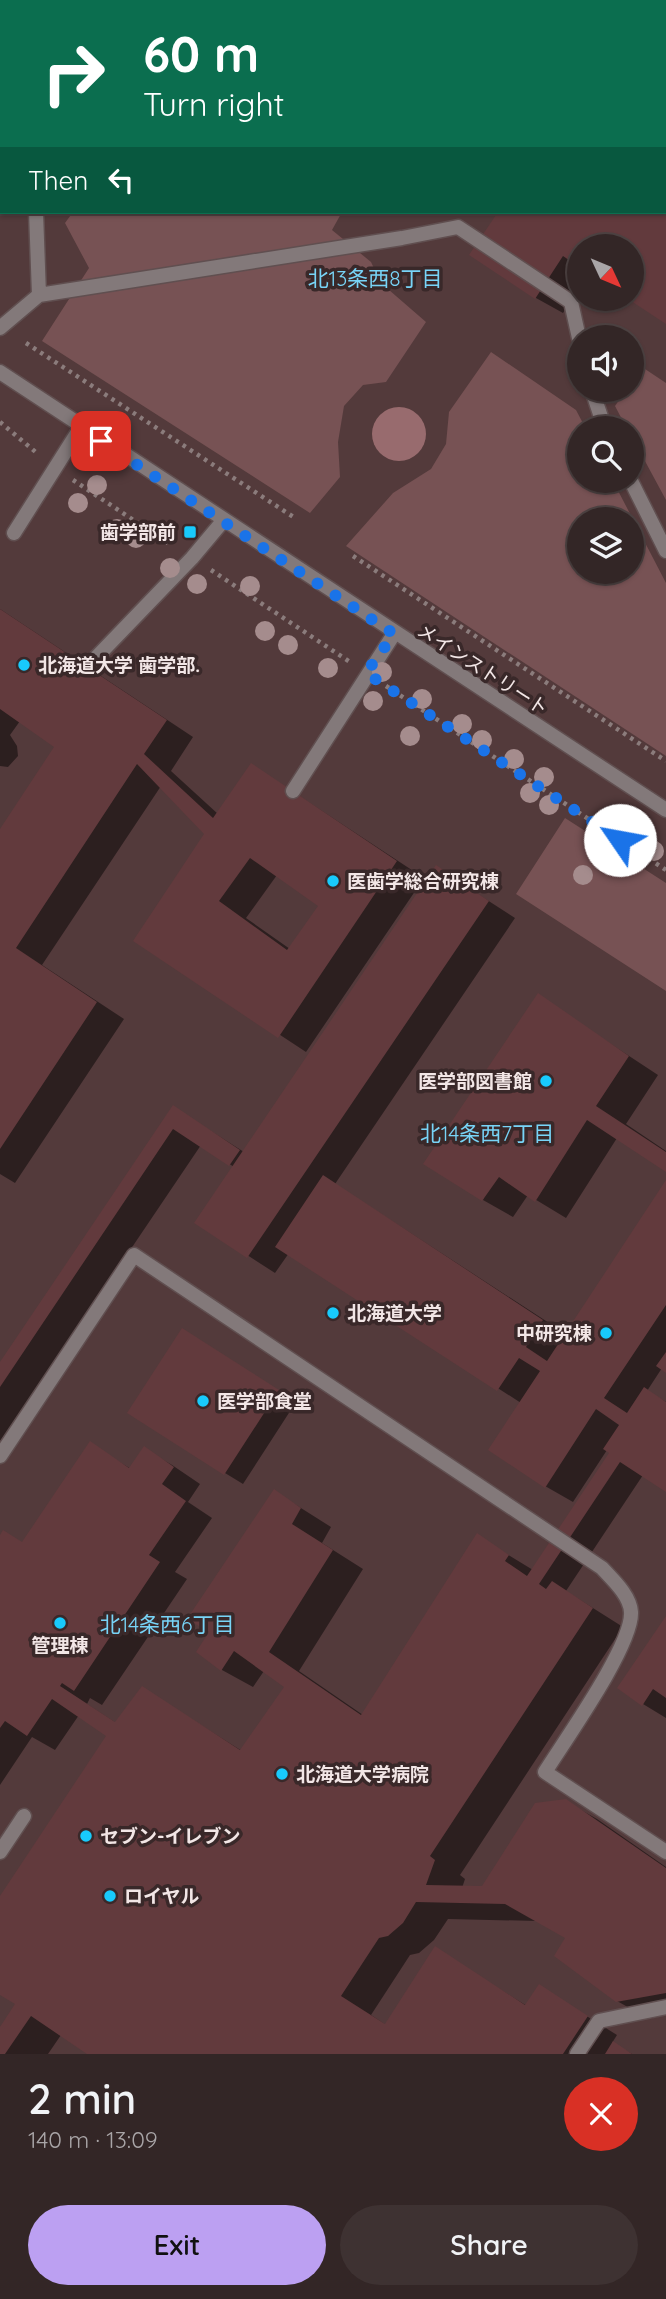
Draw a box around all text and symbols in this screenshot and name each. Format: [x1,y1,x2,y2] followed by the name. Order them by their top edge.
[143,23,259,84] text: 60 m
[28,28,119,119] icon: right
[143,84,284,124] text: Turn right
[102,161,140,199] icon: left
[28,164,88,197] text: Then
[567,234,644,312] north arrow
[567,234,644,584] map controls
[307,265,443,291] district label: 北13条西8丁目
[567,325,644,402] button: sound
[71,411,131,471] pin
[567,416,644,493] button: search
[82,422,120,460] icon: arrive
[567,507,644,584] button: layers
[100,520,176,544] place label: 歯学部前
[182,524,198,540] marker: 歯学部前
[413,618,553,720] street label: メインストリート
[38,653,200,677] place label: 北海道大学 歯学部.
[16,657,32,673] marker: 北海道大学 歯学部.
[583,803,657,877] position arrow
[347,869,499,893] place label: 医歯学総合研究棟
[325,873,341,889] marker: 医歯学総合研究棟
[418,1069,532,1093] place label: 医学部図書館
[538,1073,554,1089] marker: 医学部図書館
[420,1120,554,1146] district label: 北14条西7丁目
[347,1301,442,1325] place label: 北海道大学
[325,1305,341,1321] marker: 北海道大学
[516,1321,592,1345] place label: 中研究棟
[598,1325,614,1341] marker: 中研究棟
[217,1389,312,1413] place label: 医学部食堂
[195,1393,211,1409] marker: 医学部食堂
[100,1611,234,1637] district label: 北14条西6丁目
[52,1615,68,1631] marker: 管理棟
[31,1633,89,1657] place label: 管理棟
[296,1762,429,1786] place label: 北海道大学病院
[274,1766,290,1782] marker: 北海道大学病院
[100,1824,241,1848] place label: セブン-イレブン
[78,1828,94,1844] marker: セブン-イレブン
[124,1884,199,1908] place label: ロイヤル
[102,1888,118,1904] marker: ロイヤル
[28,2072,136,2125] text: 2 min
[564,2077,638,2151] button: close
[28,2125,158,2154] text: 140 m · 13:09
[28,2205,326,2285] button: Exit
[340,2205,638,2285] button: Share

